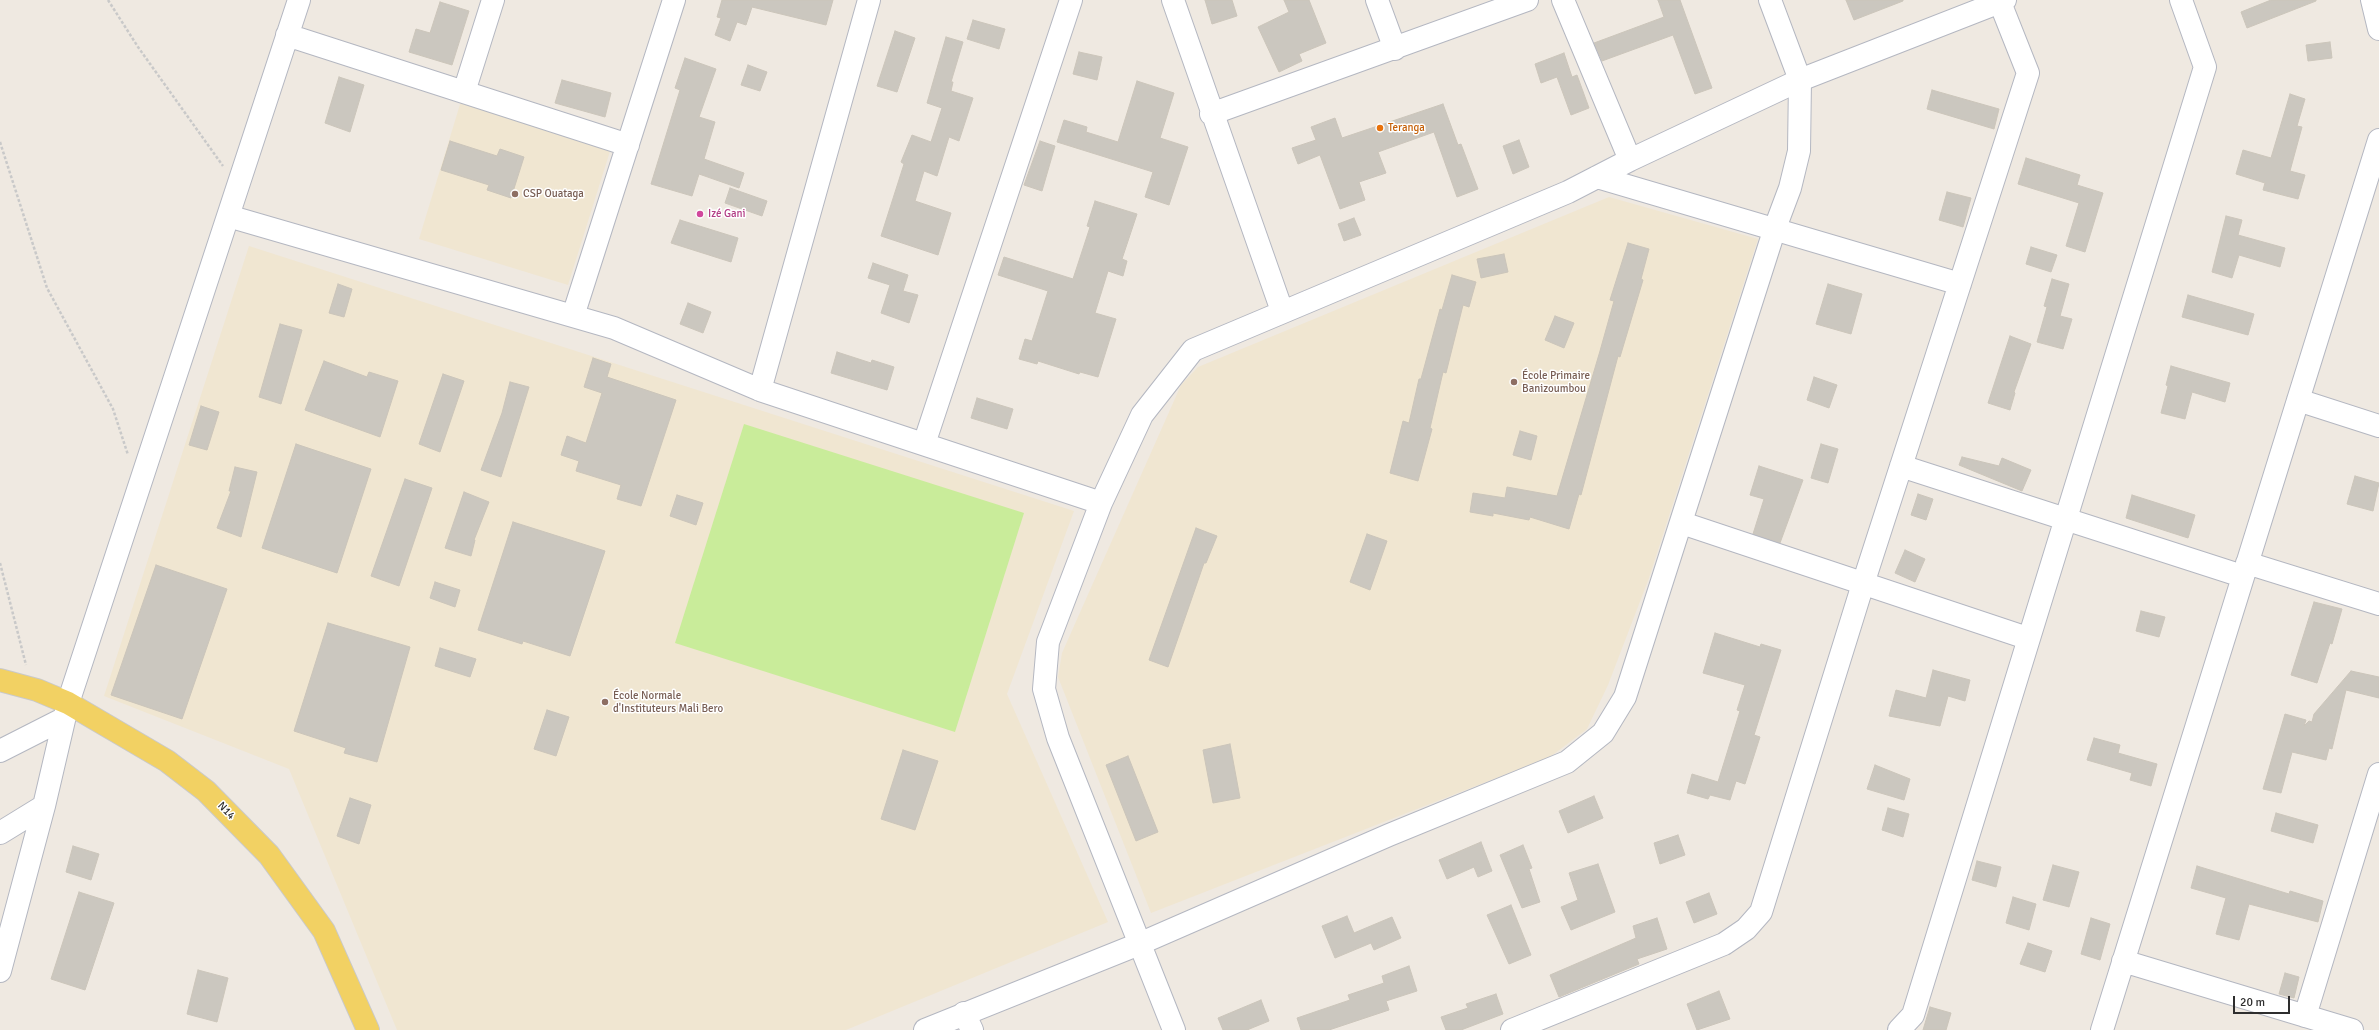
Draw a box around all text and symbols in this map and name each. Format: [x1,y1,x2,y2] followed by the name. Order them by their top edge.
[1388,121,1425,135] place label: Teranga
[1375,123,1385,133] marker: Teranga
[523,187,584,201] place label: CSP Ouataga
[510,189,520,199] marker: CSP Ouataga
[708,207,746,221] place label: Izé Gani
[695,209,705,219] marker: Izé Gani
[1522,369,1590,395] place label: École Primaire Banizoumbou
[1509,377,1519,387] marker: École Primaire Banizoumbou
[613,689,723,715] place label: École Normale d'Instituteurs Mali Bero
[600,697,610,707] marker: École Normale d'Instituteurs Mali Bero
[215,799,237,823] street label: N14
[2235,988,2292,1014] scale bar
[2240,995,2265,1010] text: 20 m

